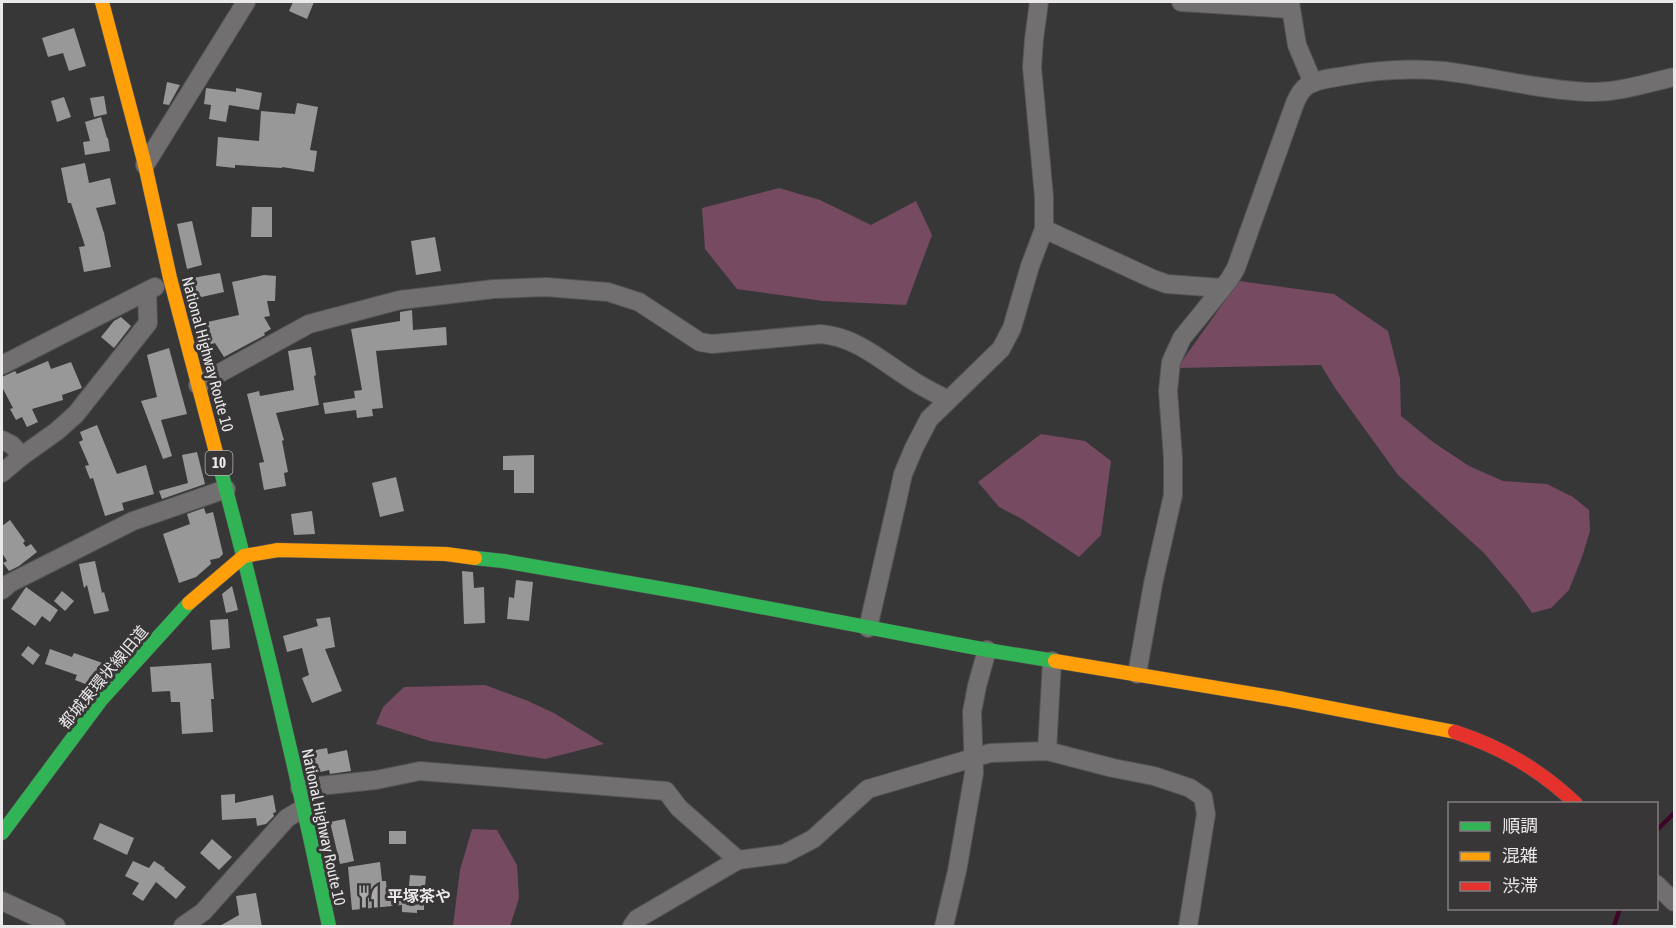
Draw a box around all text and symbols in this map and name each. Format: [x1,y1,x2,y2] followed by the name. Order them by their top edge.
[178,275,237,434] street label: National Highway Route 10
[206,451,232,475] road number: 10
[55,622,151,732] street label: 都城東環状線旧道
[298,747,349,907] street label: National Highway Route 10
[1448,802,1658,910] legend
[1502,815,1538,836] text: 順調
[1502,845,1538,866] text: 混雑
[1502,875,1538,896] text: 渋滞
[356,883,382,909] restaurant icon: 平塚茶や
[387,887,451,905] place label: 平塚茶や

